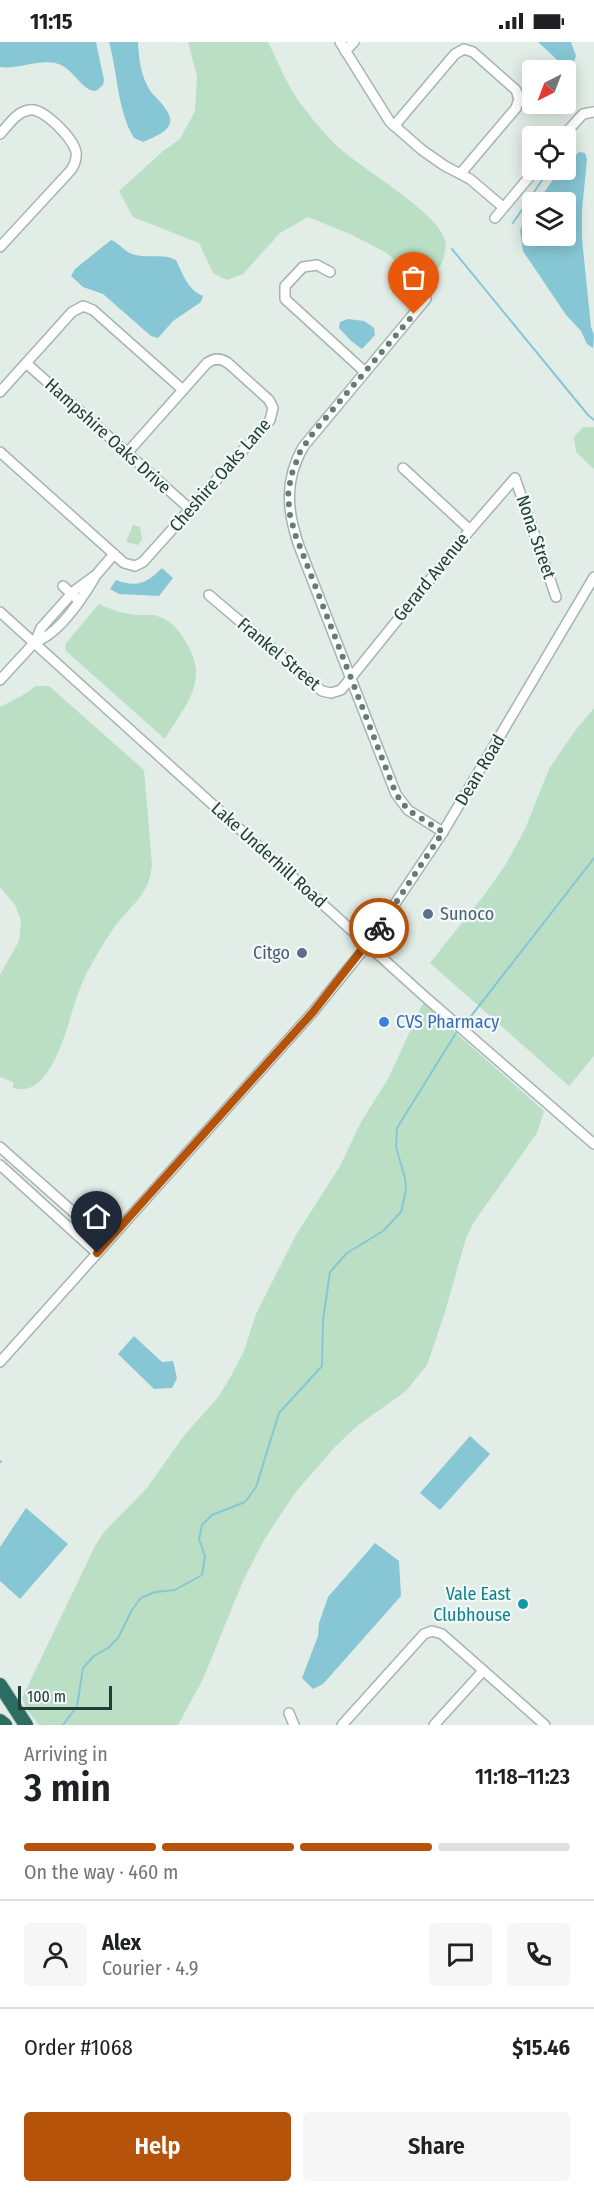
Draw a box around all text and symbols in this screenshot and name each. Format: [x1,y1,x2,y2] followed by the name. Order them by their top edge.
[30,8,73,35] text: 11:15
[522,60,576,114] north arrow
[522,60,576,246] map controls
[522,126,576,180] button: locate
[522,192,576,246] button: layers
[388,252,439,314] pin
[397,261,430,294] icon: bag
[40,374,176,498] street label: Hampshire Oaks Drive
[165,414,275,536] street label: Cheshire Oaks Lane
[511,492,561,582] street label: Nona Street
[389,528,473,626] street label: Gerard Avenue
[233,613,325,695] street label: Frankel Street
[450,730,510,810] street label: Dean Road
[207,797,331,913] street label: Lake Underhill Road
[349,898,409,958] courier
[440,903,494,925] place label: Sunoco
[421,907,435,921] marker: Sunoco
[363,912,396,945] icon: bike
[253,942,290,964] place label: Citgo
[295,946,309,960] marker: Citgo
[396,1011,499,1033] place label: CVS Pharmacy
[377,1015,391,1029] marker: CVS Pharmacy
[71,1191,122,1253] pin
[80,1200,113,1233] icon: home
[433,1583,511,1626] place label: Vale East Clubhouse
[516,1597,530,1611] marker: Vale East Clubhouse
[18,1683,112,1710] scale bar
[27,1687,66,1706] text: 100 m
[24,1742,108,1766] text: Arriving in
[475,1763,570,1790] text: 11:18–11:23
[24,1765,111,1811] text: 3 min
[24,1860,178,1884] text: On the way · 460 m
[24,1923,87,1986] button: person
[429,1923,492,1986] button: chat
[507,1923,570,1986] button: phone
[102,1929,141,1956] text: Alex
[102,1956,198,1980] text: Courier · 4.9
[24,2034,133,2061] text: Order #1068
[512,2034,570,2061] text: $15.46
[24,2112,291,2181] button: Help
[303,2112,570,2181] button: Share

